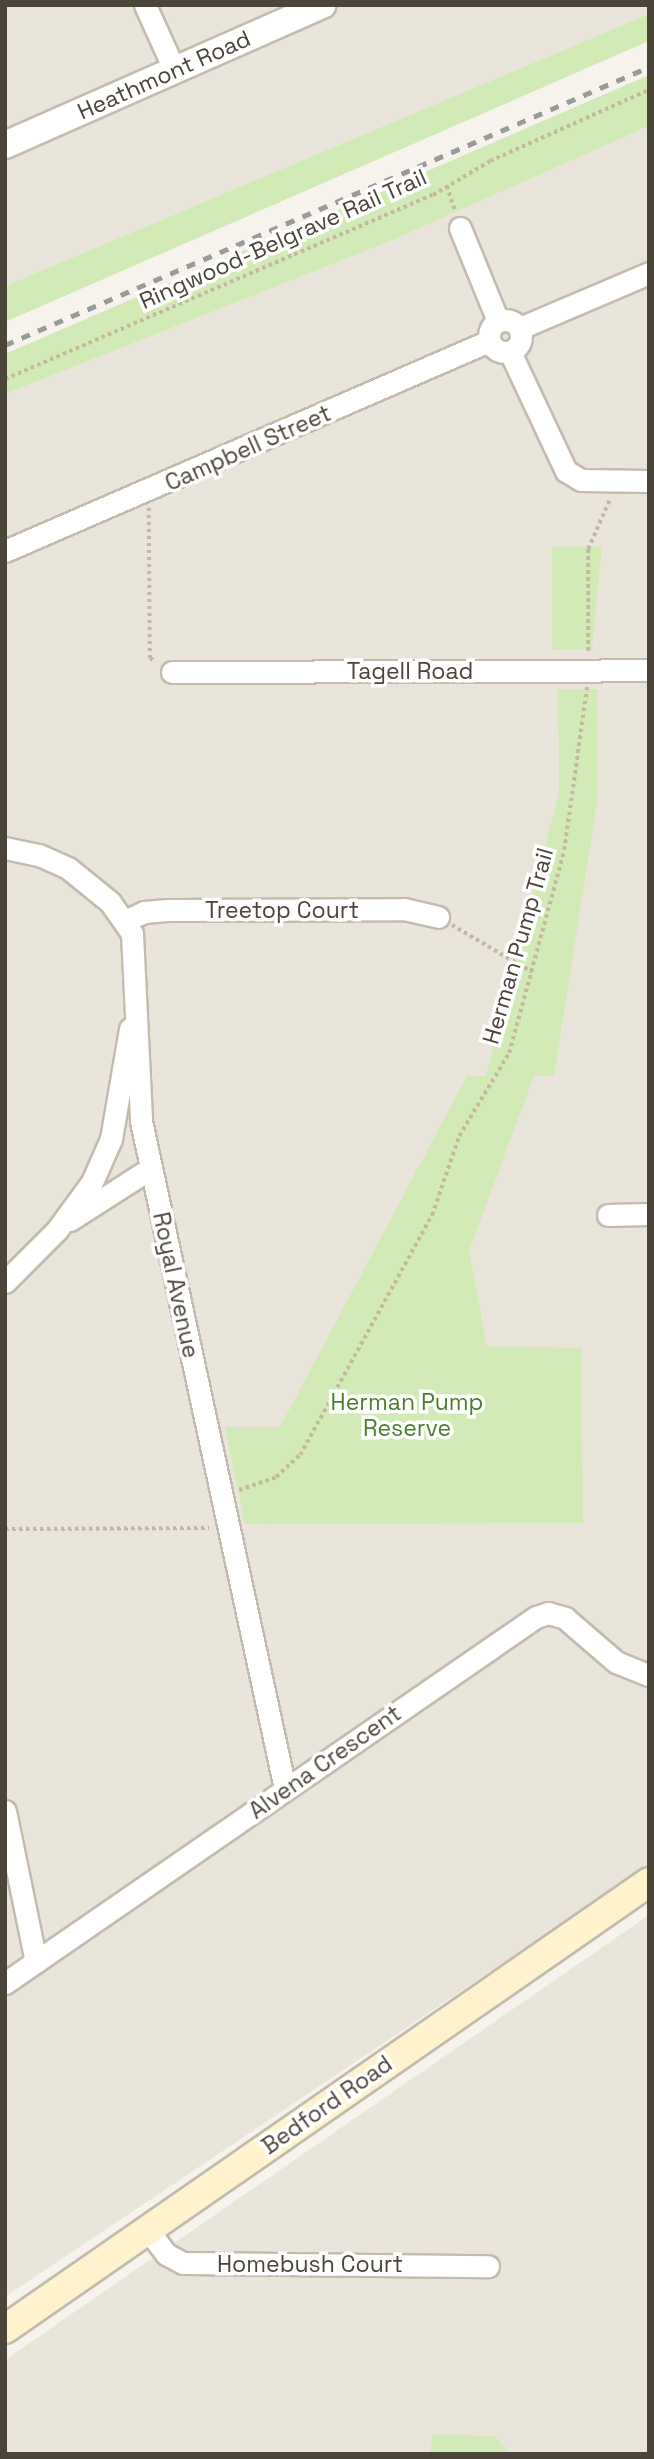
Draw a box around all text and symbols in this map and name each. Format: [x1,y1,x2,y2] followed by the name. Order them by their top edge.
[73,24,255,126] street label: Heathmont Road
[135,163,431,315] street label: Ringwood-Belgrave Rail Trail
[161,399,335,497] street label: Campbell Street
[347,657,473,685] street label: Tagell Road
[477,844,559,1048] street label: Herman Pump Trail
[205,896,359,924] street label: Treetop Court
[147,1209,205,1361] street label: Royal Avenue
[331,1388,483,1442] park label: Herman Pump Reserve
[244,1699,406,1825] street label: Alvena Crescent
[256,2050,398,2160] street label: Bedford Road
[217,2250,403,2278] street label: Homebush Court

